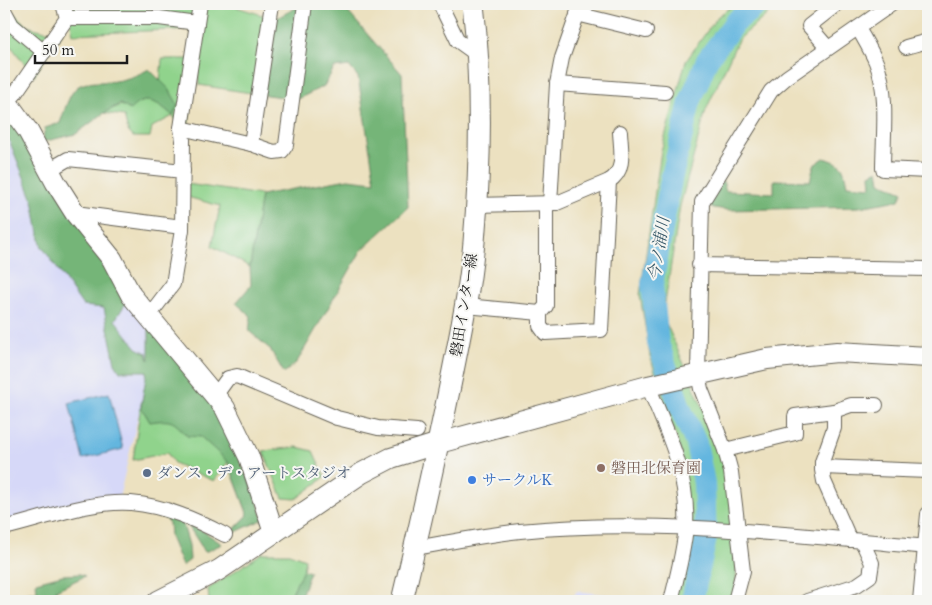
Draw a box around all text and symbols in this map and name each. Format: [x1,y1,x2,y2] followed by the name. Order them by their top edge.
[35,32,128,64] scale bar
[42,40,74,60] text: 50 m
[643,214,675,282] water label: 今ノ浦川
[446,252,482,358] street label: 磐田インター線
[611,458,701,478] place label: 磐田北保育園
[595,462,607,474] marker: 磐田北保育園
[157,463,351,483] place label: ダンス・デ・アートスタジオ
[141,467,153,479] marker: ダンス・デ・アートスタジオ
[482,470,554,490] place label: サークルK
[466,474,478,486] marker: サークルK

